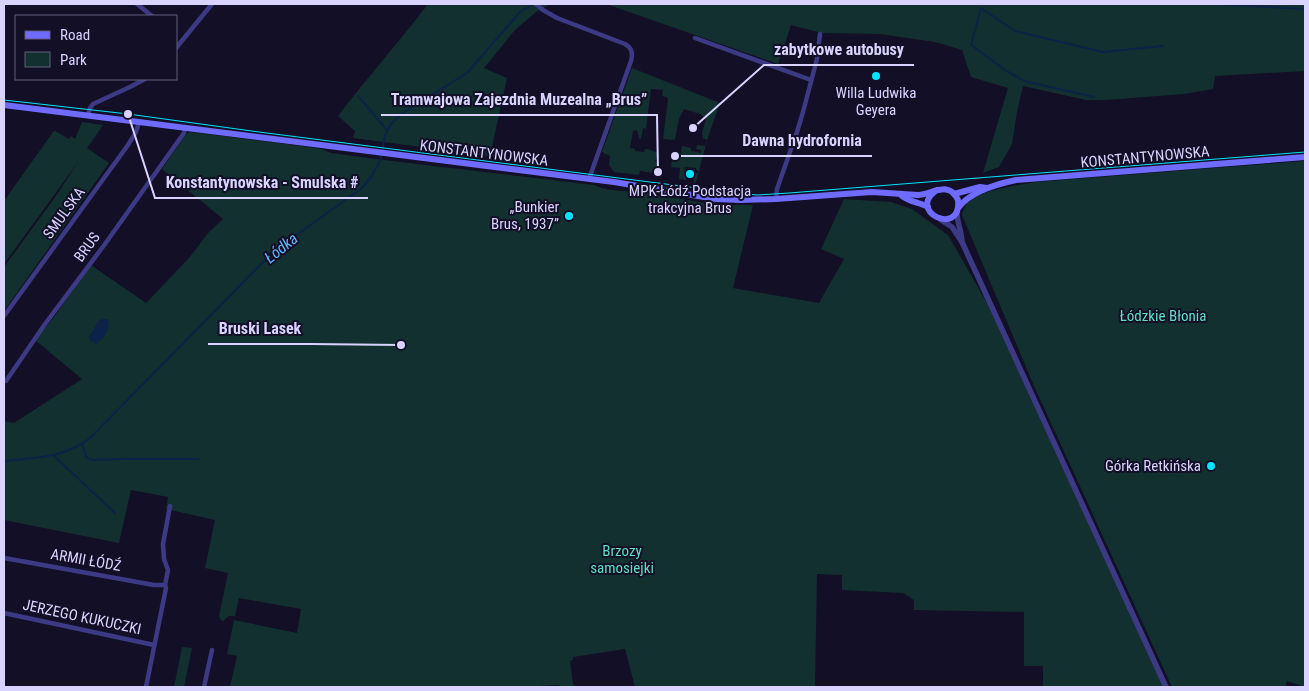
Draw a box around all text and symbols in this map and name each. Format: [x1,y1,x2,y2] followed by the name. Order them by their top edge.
[15,15,178,80] legend
[60,26,90,44] text: Road
[764,34,914,65] callout: zabytkowe autobusy
[774,40,904,59] text: zabytkowe autobusy
[60,51,87,69] text: Park
[870,70,882,82] marker: Willa Ludwika Geyera
[381,84,657,115] callout: Tramwajowa Zajezdnia Muzealna „Brus”
[835,84,917,119] place label: Willa Ludwika Geyera
[391,90,647,109] text: Tramwajowa Zajezdnia Muzealna „Brus”
[732,125,872,156] callout: Dawna hydrofornia
[742,131,862,150] text: Dawna hydrofornia
[419,136,550,170] street label: KONSTANTYNOWSKA
[1080,142,1210,172] street label: KONSTANTYNOWSKA
[155,167,368,198] callout: Konstantynowska - Smulska #
[684,168,696,180] marker: MPK-Łódź Podstacja trakcyjna Brus
[166,173,358,192] text: Konstantynowska - Smulska #
[629,182,751,217] place label: MPK-Łódź Podstacja trakcyjna Brus
[39,183,89,242] street label: SMULSKA
[491,198,559,233] place label: „Bunkier Brus, 1937”
[563,210,575,222] marker: „Bunkier Brus, 1937”
[70,228,104,265] street label: BRUS
[261,229,301,267] water label: Łódka
[1120,307,1206,325] park label: Łódzkie Błonia
[208,313,311,344] callout: Bruski Lasek
[219,319,302,338] text: Bruski Lasek
[1105,457,1201,475] place label: Górka Retkińska
[1205,460,1217,472] marker: Górka Retkińska
[590,542,654,577] park label: Brzozy samosiejki
[49,545,123,575] street label: ARMII ŁÓDŹ
[21,596,143,638] street label: JERZEGO KUKUCZKI

